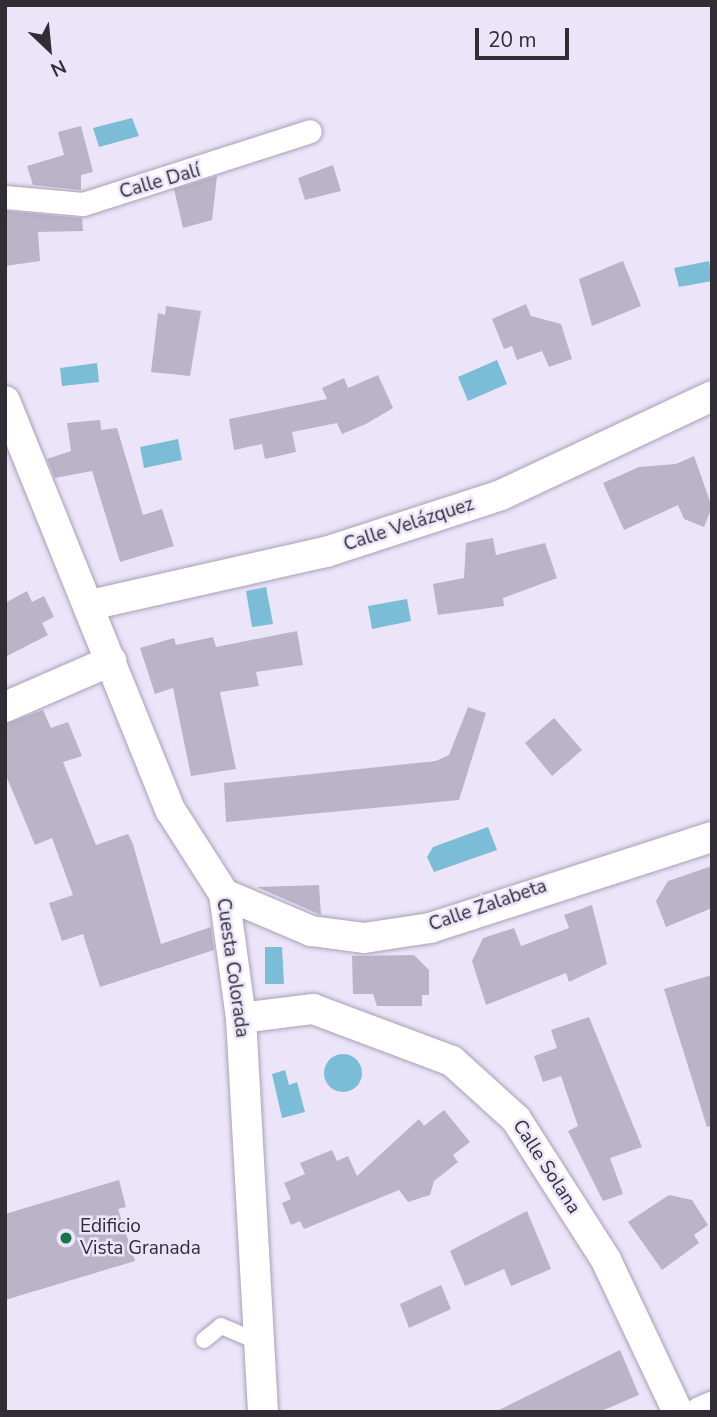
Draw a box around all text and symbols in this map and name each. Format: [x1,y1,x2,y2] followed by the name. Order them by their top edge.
[14,14,84,84] north arrow
[479,14,574,58] scale bar
[488,26,537,54] text: 20 m
[46,53,70,83] text: N
[117,160,203,204] street label: Calle Dalí
[341,493,477,557] street label: Calle Velázquez
[426,875,550,937] street label: Calle Zalabeta
[211,897,253,1039] street label: Cuesta Colorada
[507,1116,585,1218] street label: Calle Solana
[80,1216,201,1260] place label: Edificio Vista Granada
[58,1230,74,1246] marker: Edificio Vista Granada

